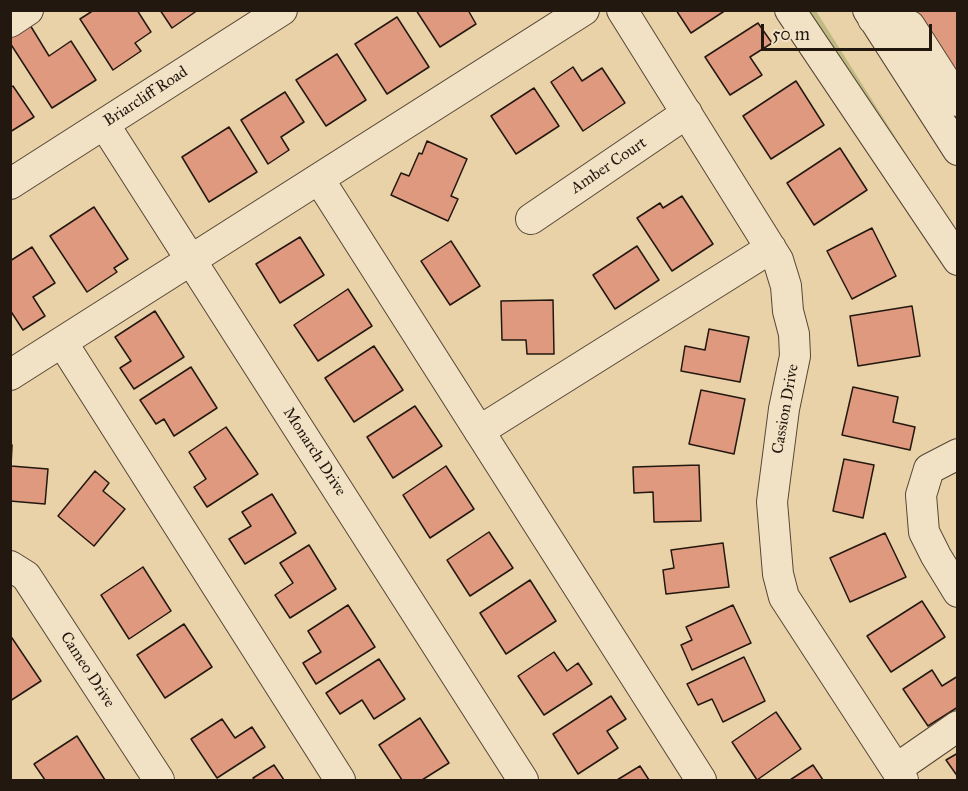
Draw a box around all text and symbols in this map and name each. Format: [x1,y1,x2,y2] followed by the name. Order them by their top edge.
[764,12,935,50] scale bar
[772,23,810,45] text: 50 m
[100,63,192,131] street label: Briarcliff Road
[567,134,651,198] street label: Amber Court
[769,363,803,455] street label: Cassion Drive
[278,404,350,500] street label: Monarch Drive
[55,629,119,711] street label: Cameo Drive

